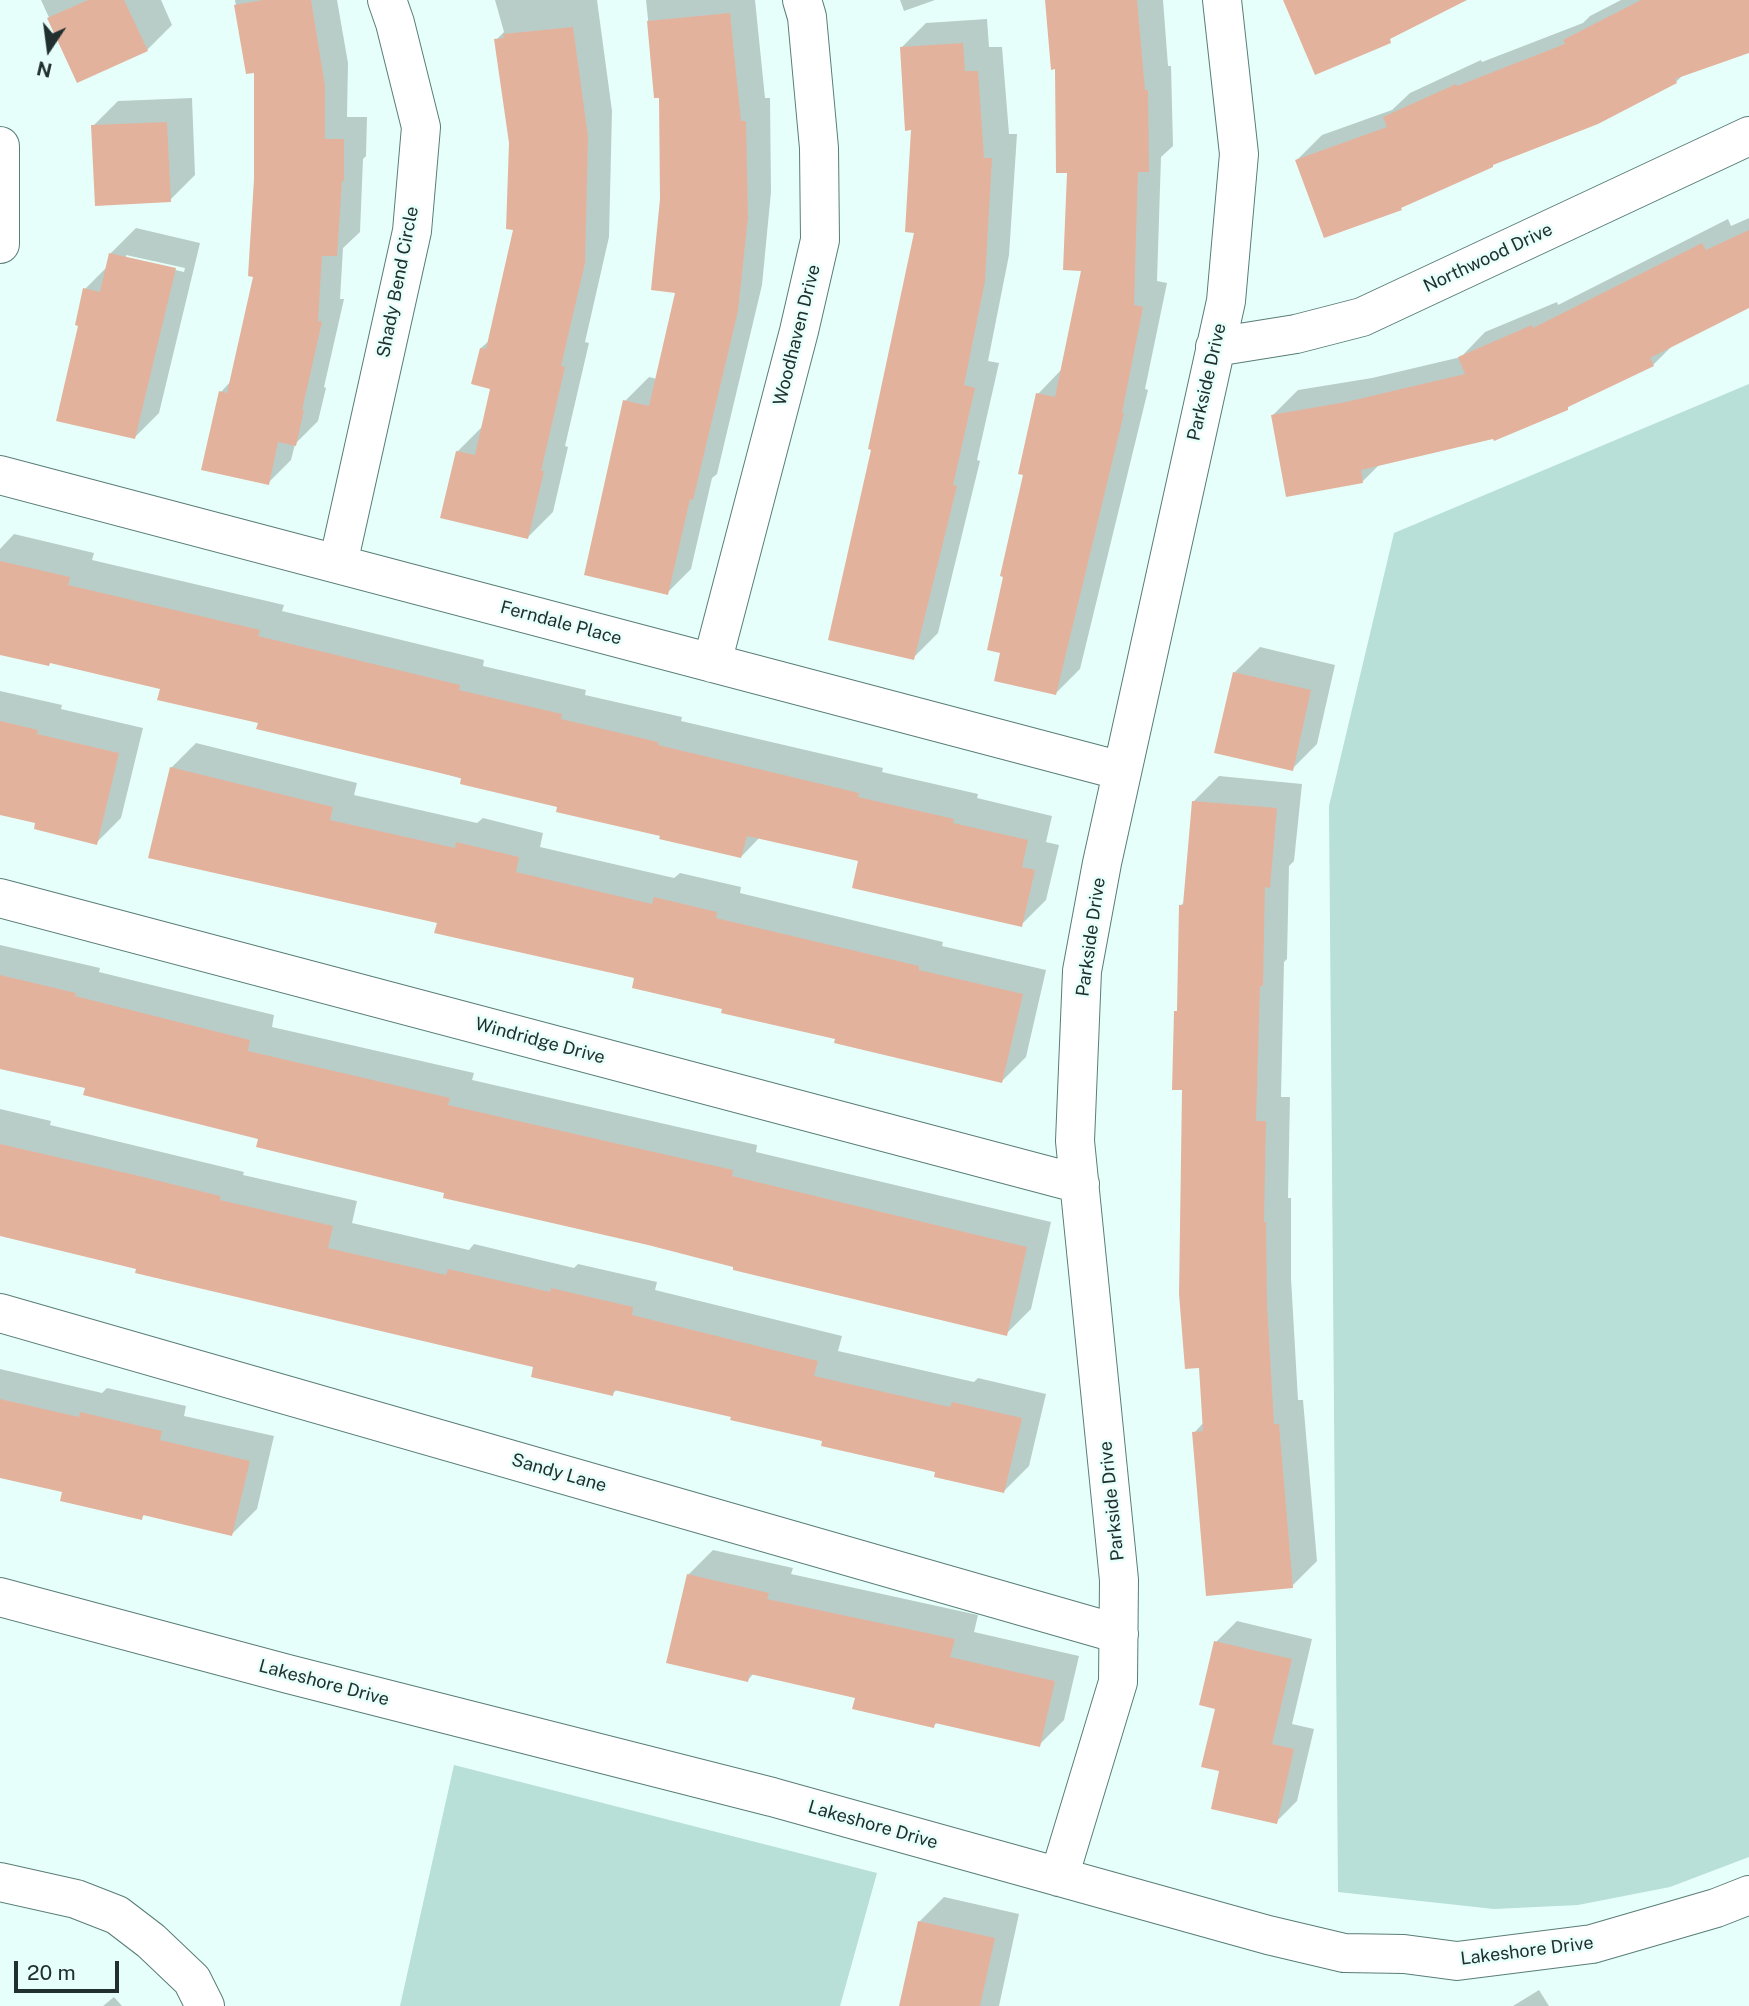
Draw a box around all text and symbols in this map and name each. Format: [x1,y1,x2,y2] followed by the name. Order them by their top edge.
[14,14,84,84] north arrow
[35,57,54,82] text: N
[373,205,423,359] street label: Shady Bend Circle
[1420,219,1556,297] street label: Northwood Drive
[769,262,825,408] street label: Woodhaven Drive
[1183,321,1231,443] street label: Parkside Drive
[498,596,624,650] street label: Ferndale Place
[1072,876,1110,998] street label: Parkside Drive
[473,1013,607,1069] street label: Windridge Drive
[1095,1440,1129,1562] street label: Parkside Drive
[509,1449,609,1497] street label: Sandy Lane
[256,1655,392,1711] street label: Lakeshore Drive
[806,1796,940,1854] street label: Lakeshore Drive
[1459,1932,1595,1970] street label: Lakeshore Drive
[18,1946,122,1990] scale bar
[27,1960,76,1985] text: 20 m

